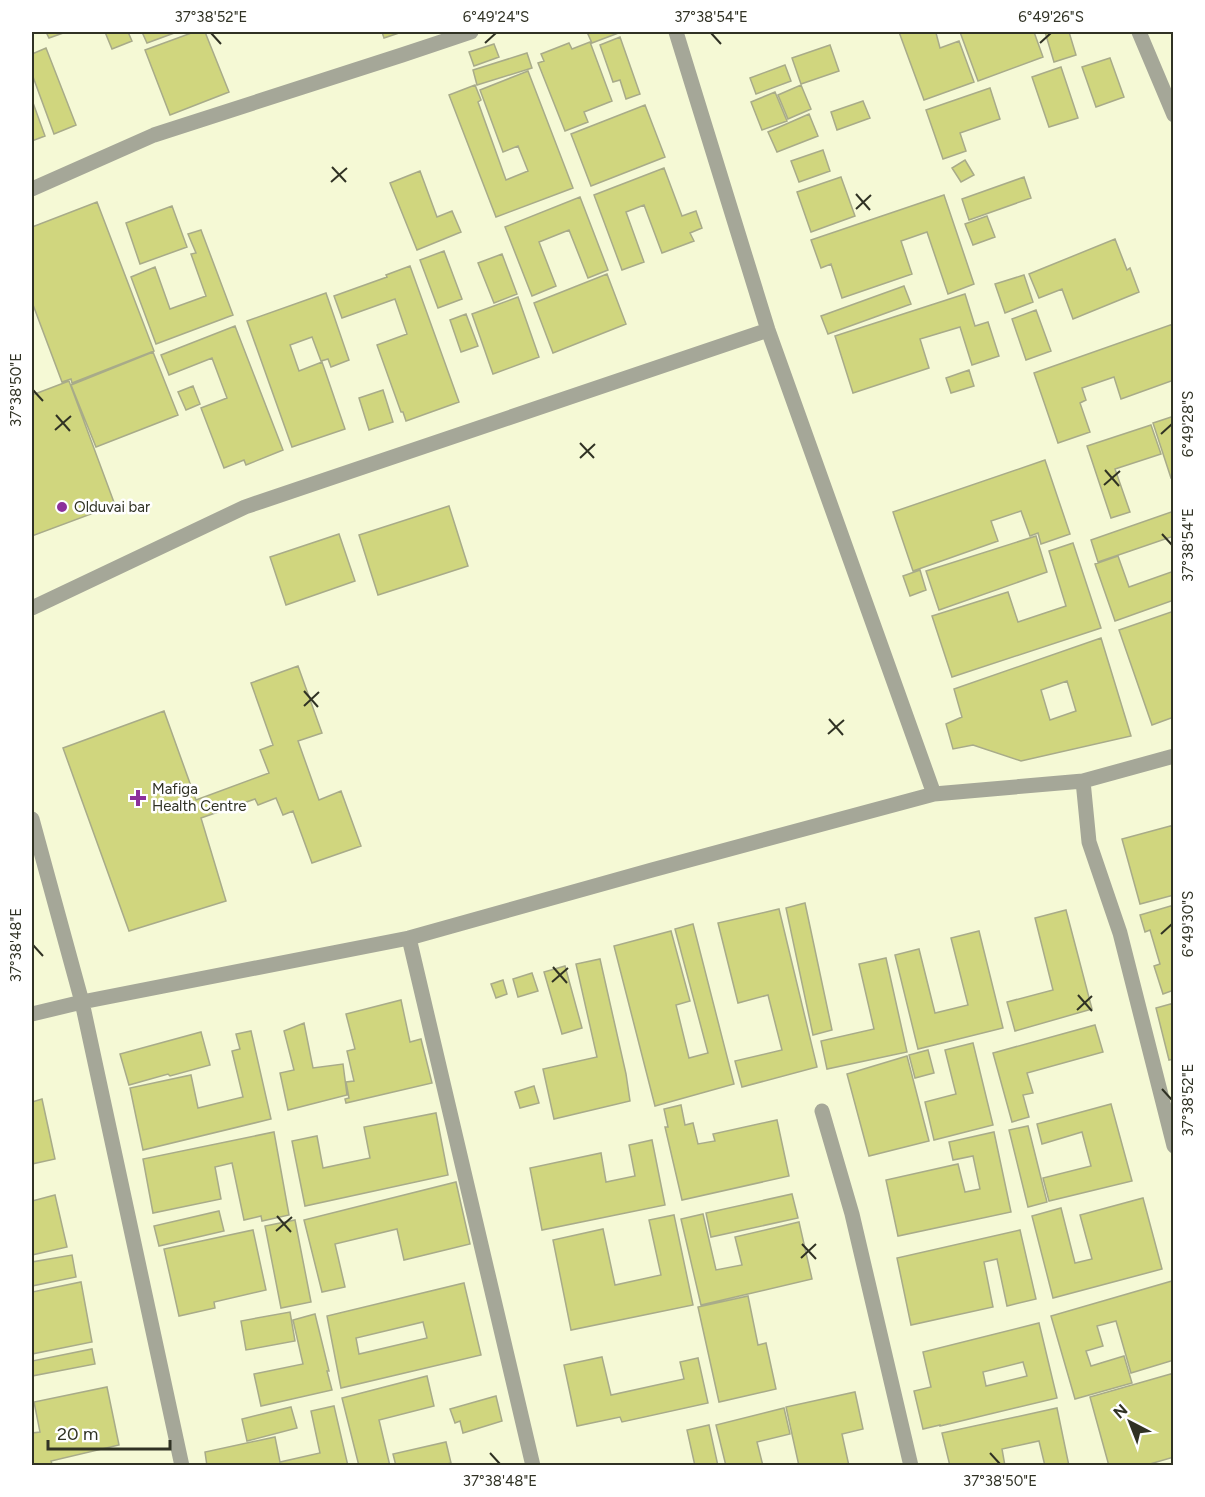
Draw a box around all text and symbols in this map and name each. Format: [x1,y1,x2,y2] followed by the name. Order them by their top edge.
[175,8,247,26] text: 37°38'52"E
[463,8,529,26] text: 6°49'24"S
[674,8,748,26] text: 37°38'54"E
[1018,8,1084,26] text: 6°49'26"S
[7,353,25,427] text: 37°38'50"E
[1179,391,1197,457] text: 6°49'28"S
[74,498,150,516] place label: Olduvai bar
[55,500,69,514] marker: Olduvai bar
[1179,508,1197,582] text: 37°38'54"E
[152,780,246,815] place label: Mafiga Health Centre
[129,789,147,807] marker: Mafiga Health Centre
[1179,891,1197,957] text: 6°49'30"S
[7,908,25,982] text: 37°38'48"E
[1179,1064,1197,1136] text: 37°38'52"E
[1100,1392,1160,1452] north arrow
[1109,1400,1131,1422] text: N
[48,1413,170,1451] scale bar
[57,1423,98,1445] text: 20 m
[463,1472,537,1490] text: 37°38'48"E
[963,1472,1037,1490] text: 37°38'50"E

